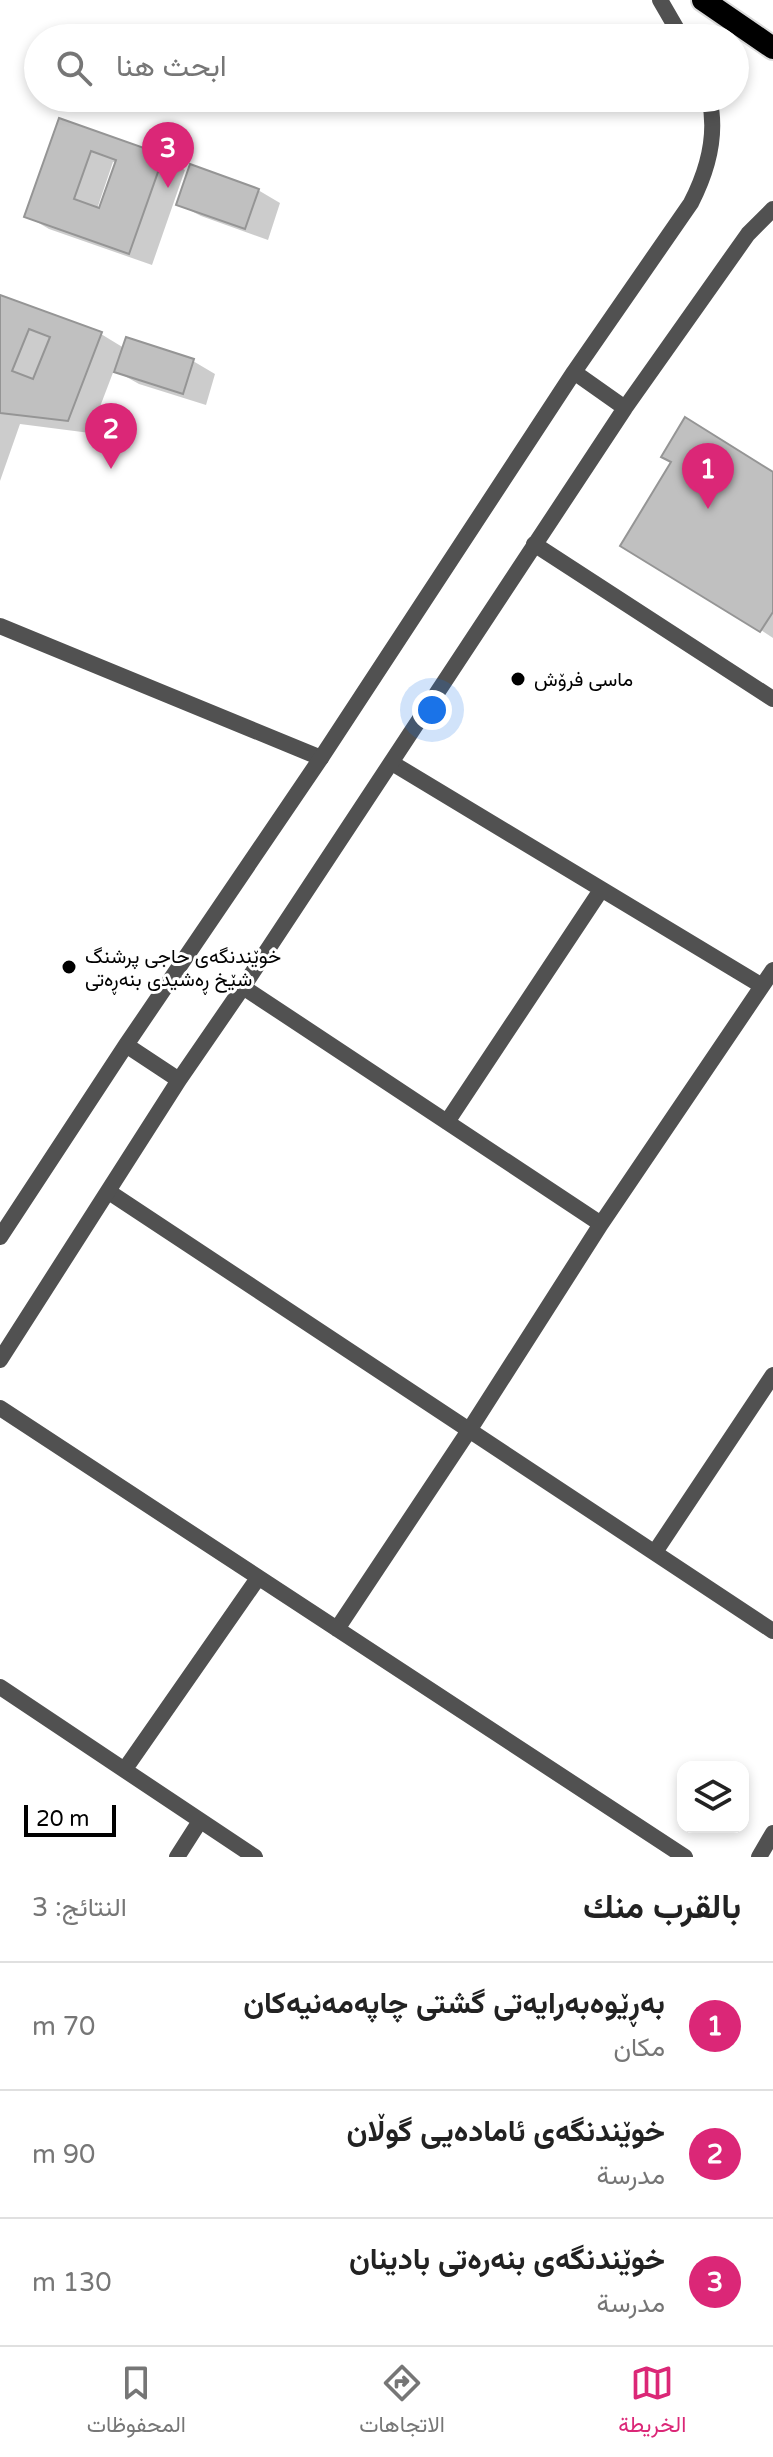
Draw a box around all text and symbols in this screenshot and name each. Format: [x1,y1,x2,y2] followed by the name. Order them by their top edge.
[24,24,749,112] search box
[52,46,96,90] icon: search
[116,48,227,85] text: ابحث هنا
[142,122,194,188] pin: 3
[85,403,137,469] pin: 2
[682,443,734,509] pin: 1
[534,668,633,692] place label: ماسی فرۆش
[509,670,527,688] marker: ماسی فرۆش
[412,690,452,730] your location
[85,945,281,995] place label: خوێندنگەی حاجی پرشنگ شێخ ڕەشیدی بنەڕەتی
[60,958,78,976] marker: خوێندنگەی حاجی پرشنگ شێخ ڕەشیدی بنەڕەتی
[677,1761,749,1833] map controls
[677,1761,749,1833] button: layers
[24,1801,116,1837] scale bar
[36,1806,90,1832] text: 20 m
[583,1887,741,1928] text: بالقرب منك
[32,1892,127,1923] text: النتائج: 3
[243,1985,665,2022] text: بەڕێوەبەرایەتی گشتی چاپەمەنیەکان
[32,2011,95,2042] text: 70 m
[707,2011,723,2042] text: 1
[613,2032,665,2063] text: مكان
[347,2113,665,2150] text: خوێندنگەی ئامادەیی گوڵان
[32,2139,95,2170] text: 90 m
[707,2139,723,2170] text: 2
[596,2160,665,2191] text: مدرسة
[349,2241,665,2278] text: خوێندنگەی بنەرەتی بادینان
[32,2267,112,2298] text: 130 m
[707,2267,723,2298] text: 3
[596,2288,665,2319] text: مدرسة
[87,2361,186,2444] tab: المحفوظات
[359,2361,445,2444] tab: الاتجاهات
[618,2361,686,2444] tab: الخريطة

